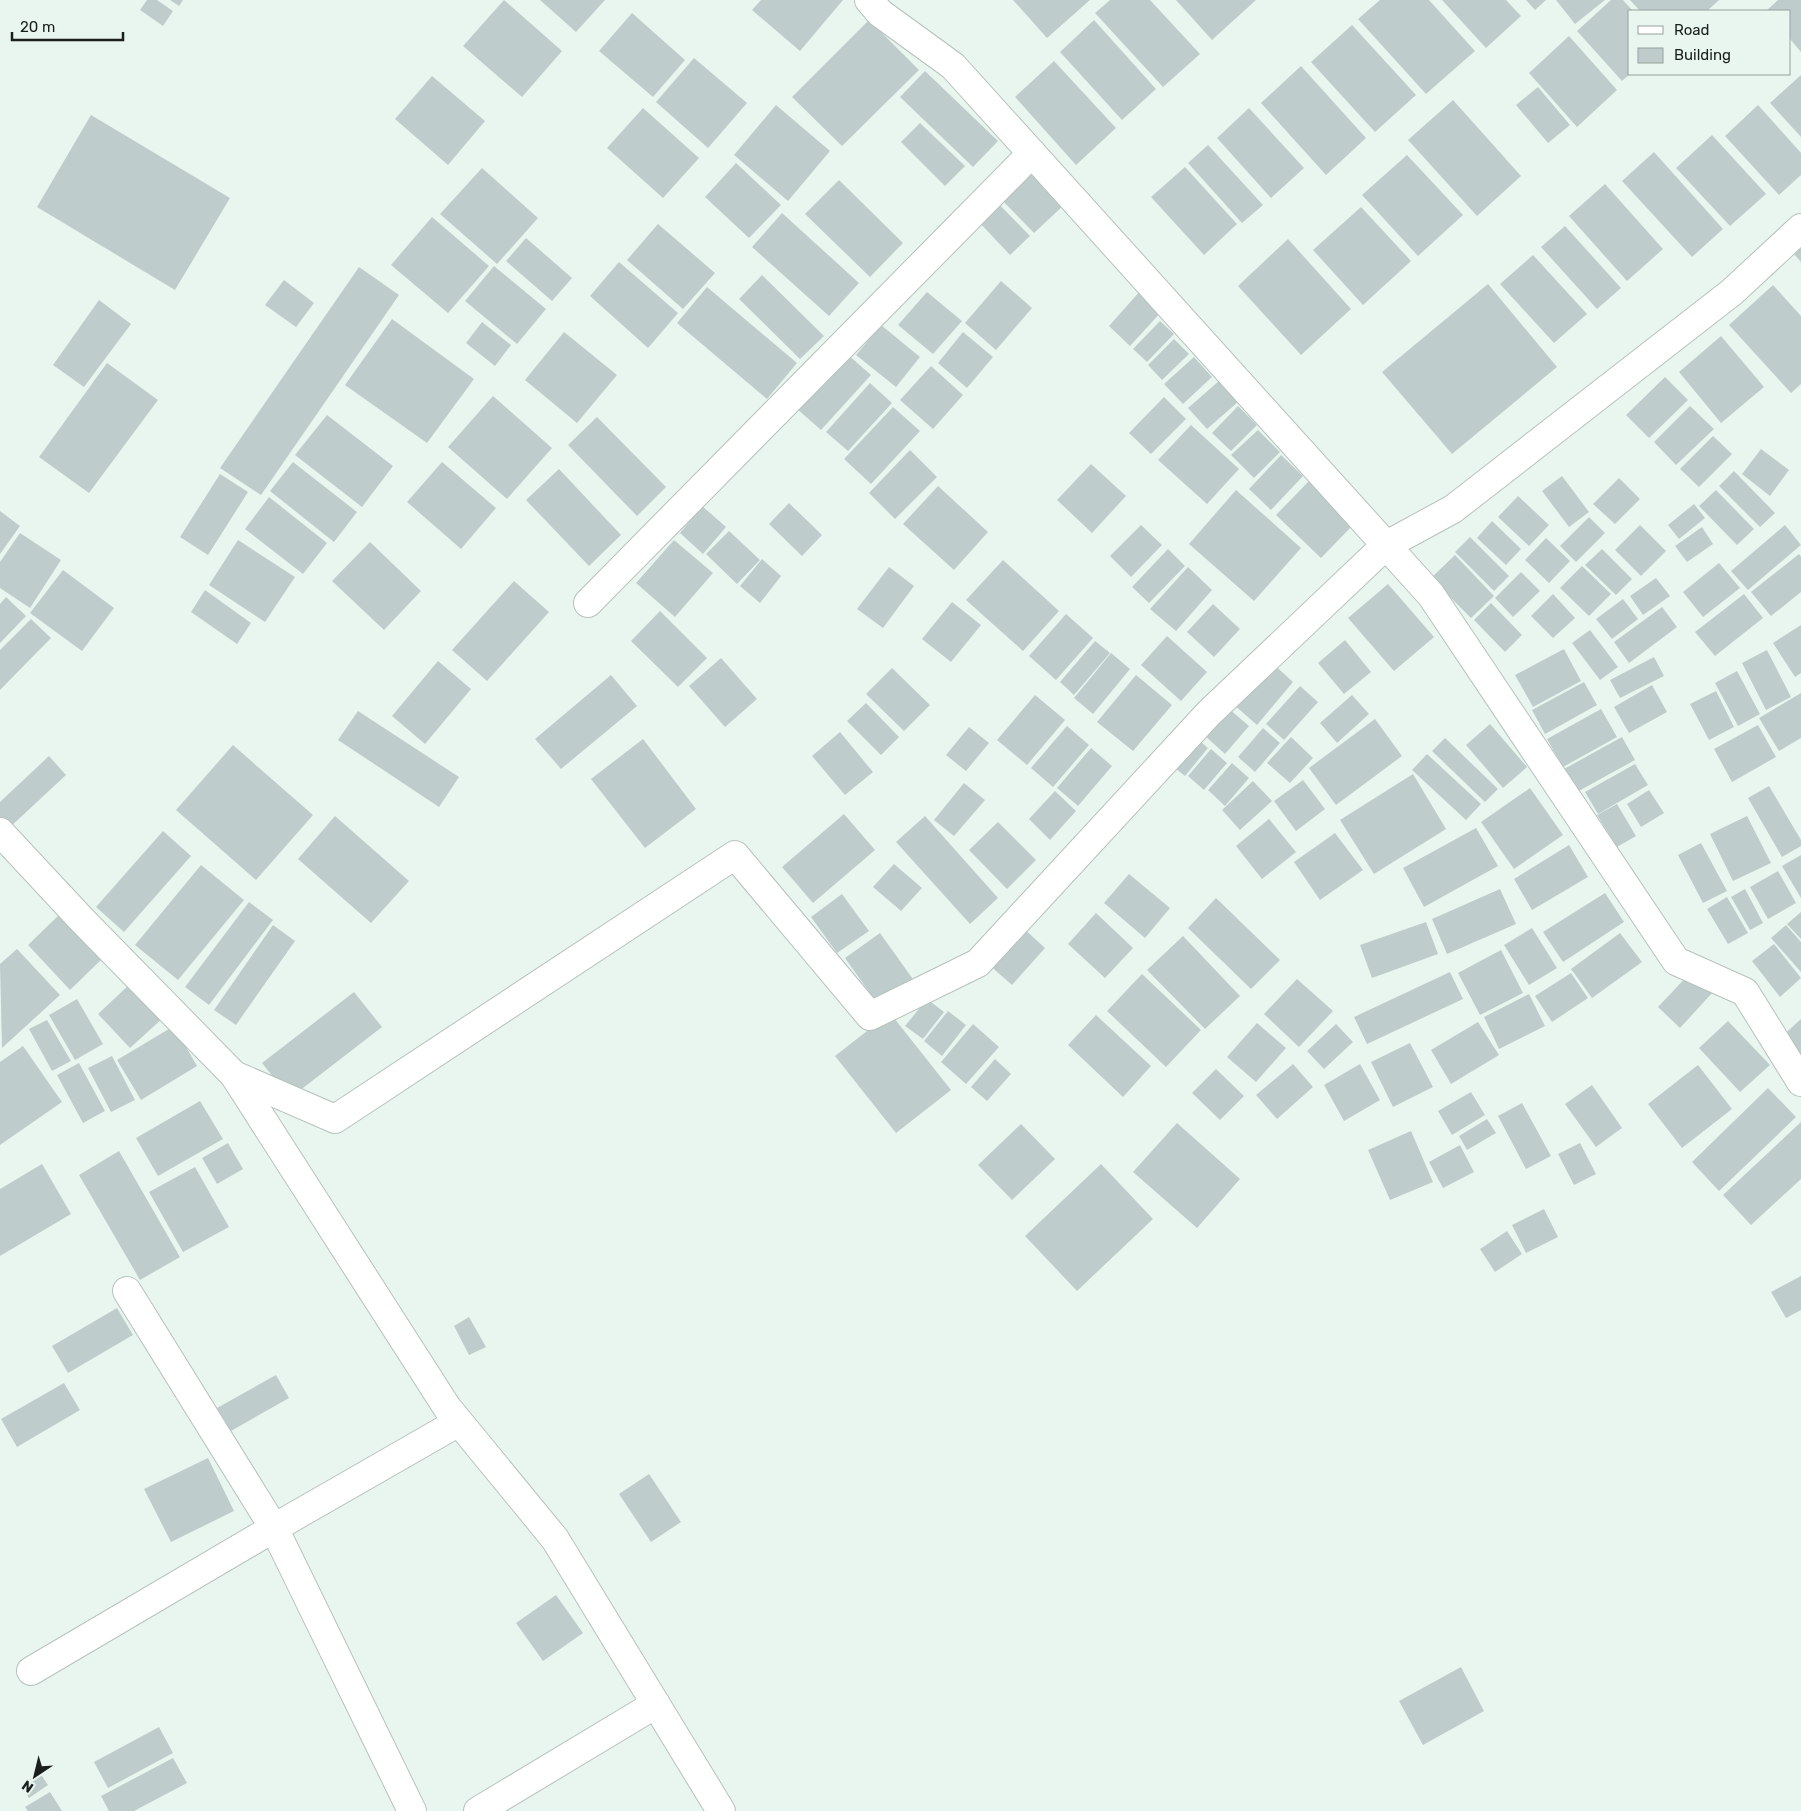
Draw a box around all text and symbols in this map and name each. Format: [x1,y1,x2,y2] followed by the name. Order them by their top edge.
[12,10,124,42] scale bar
[1628,10,1791,75] legend
[20,18,55,36] text: 20 m
[1674,21,1710,39] text: Road
[1674,46,1731,64] text: Building
[10,1751,60,1801] north arrow
[19,1776,37,1796] text: N

